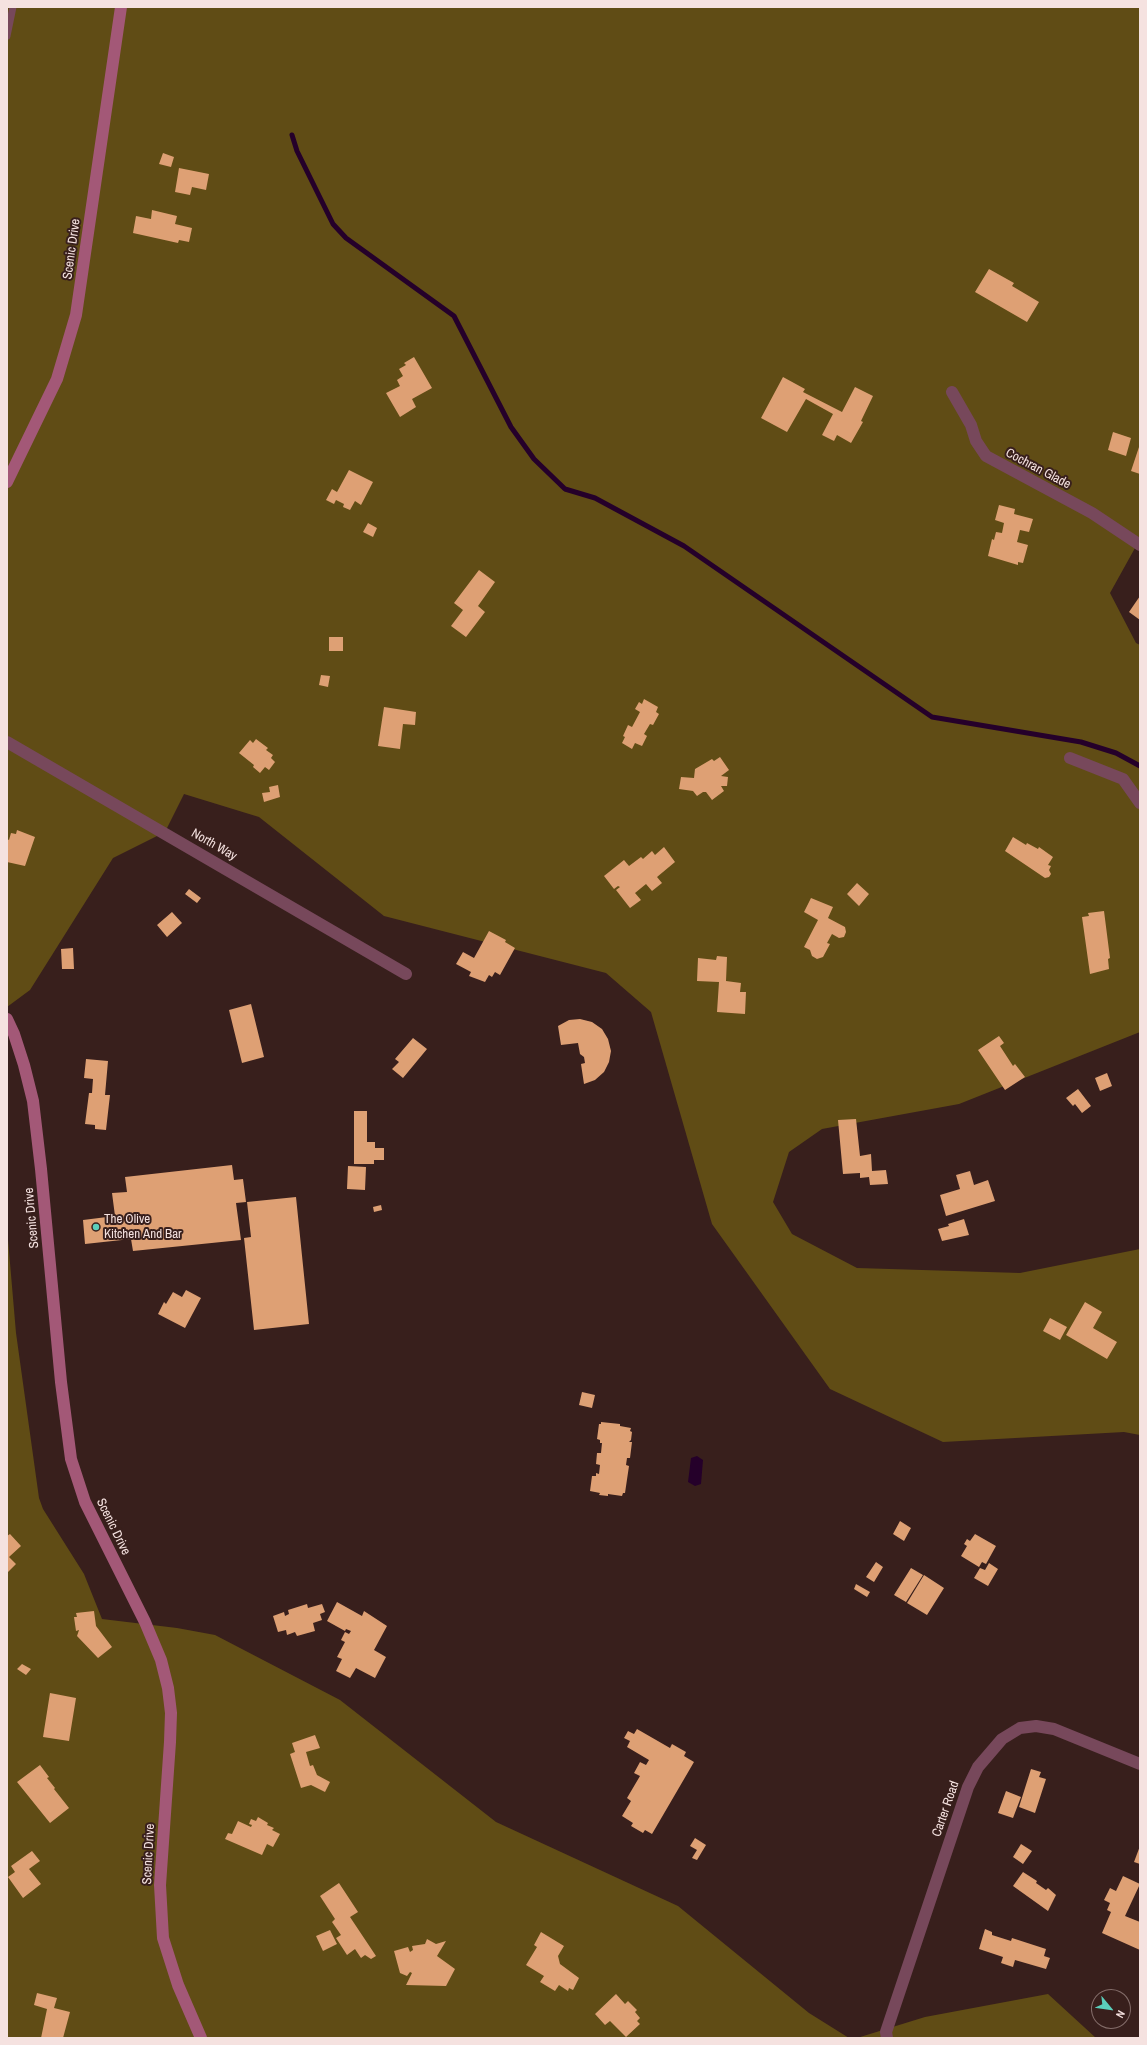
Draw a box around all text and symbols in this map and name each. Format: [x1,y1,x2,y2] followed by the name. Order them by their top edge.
[60,218,84,280] street label: Scenic Drive
[1003,445,1073,493] street label: Cochran Glade
[188,826,240,864] street label: North Way
[22,1187,42,1249] street label: Scenic Drive
[104,1212,182,1243] place label: The Olive Kitchen And Bar
[91,1222,101,1232] marker: The Olive Kitchen And Bar
[93,1496,133,1558] street label: Scenic Drive
[929,1779,963,1839] street label: Carter Road
[140,1823,158,1885] street label: Scenic Drive
[1091,1989,1131,2029] north arrow
[1113,2008,1128,2021] text: N

